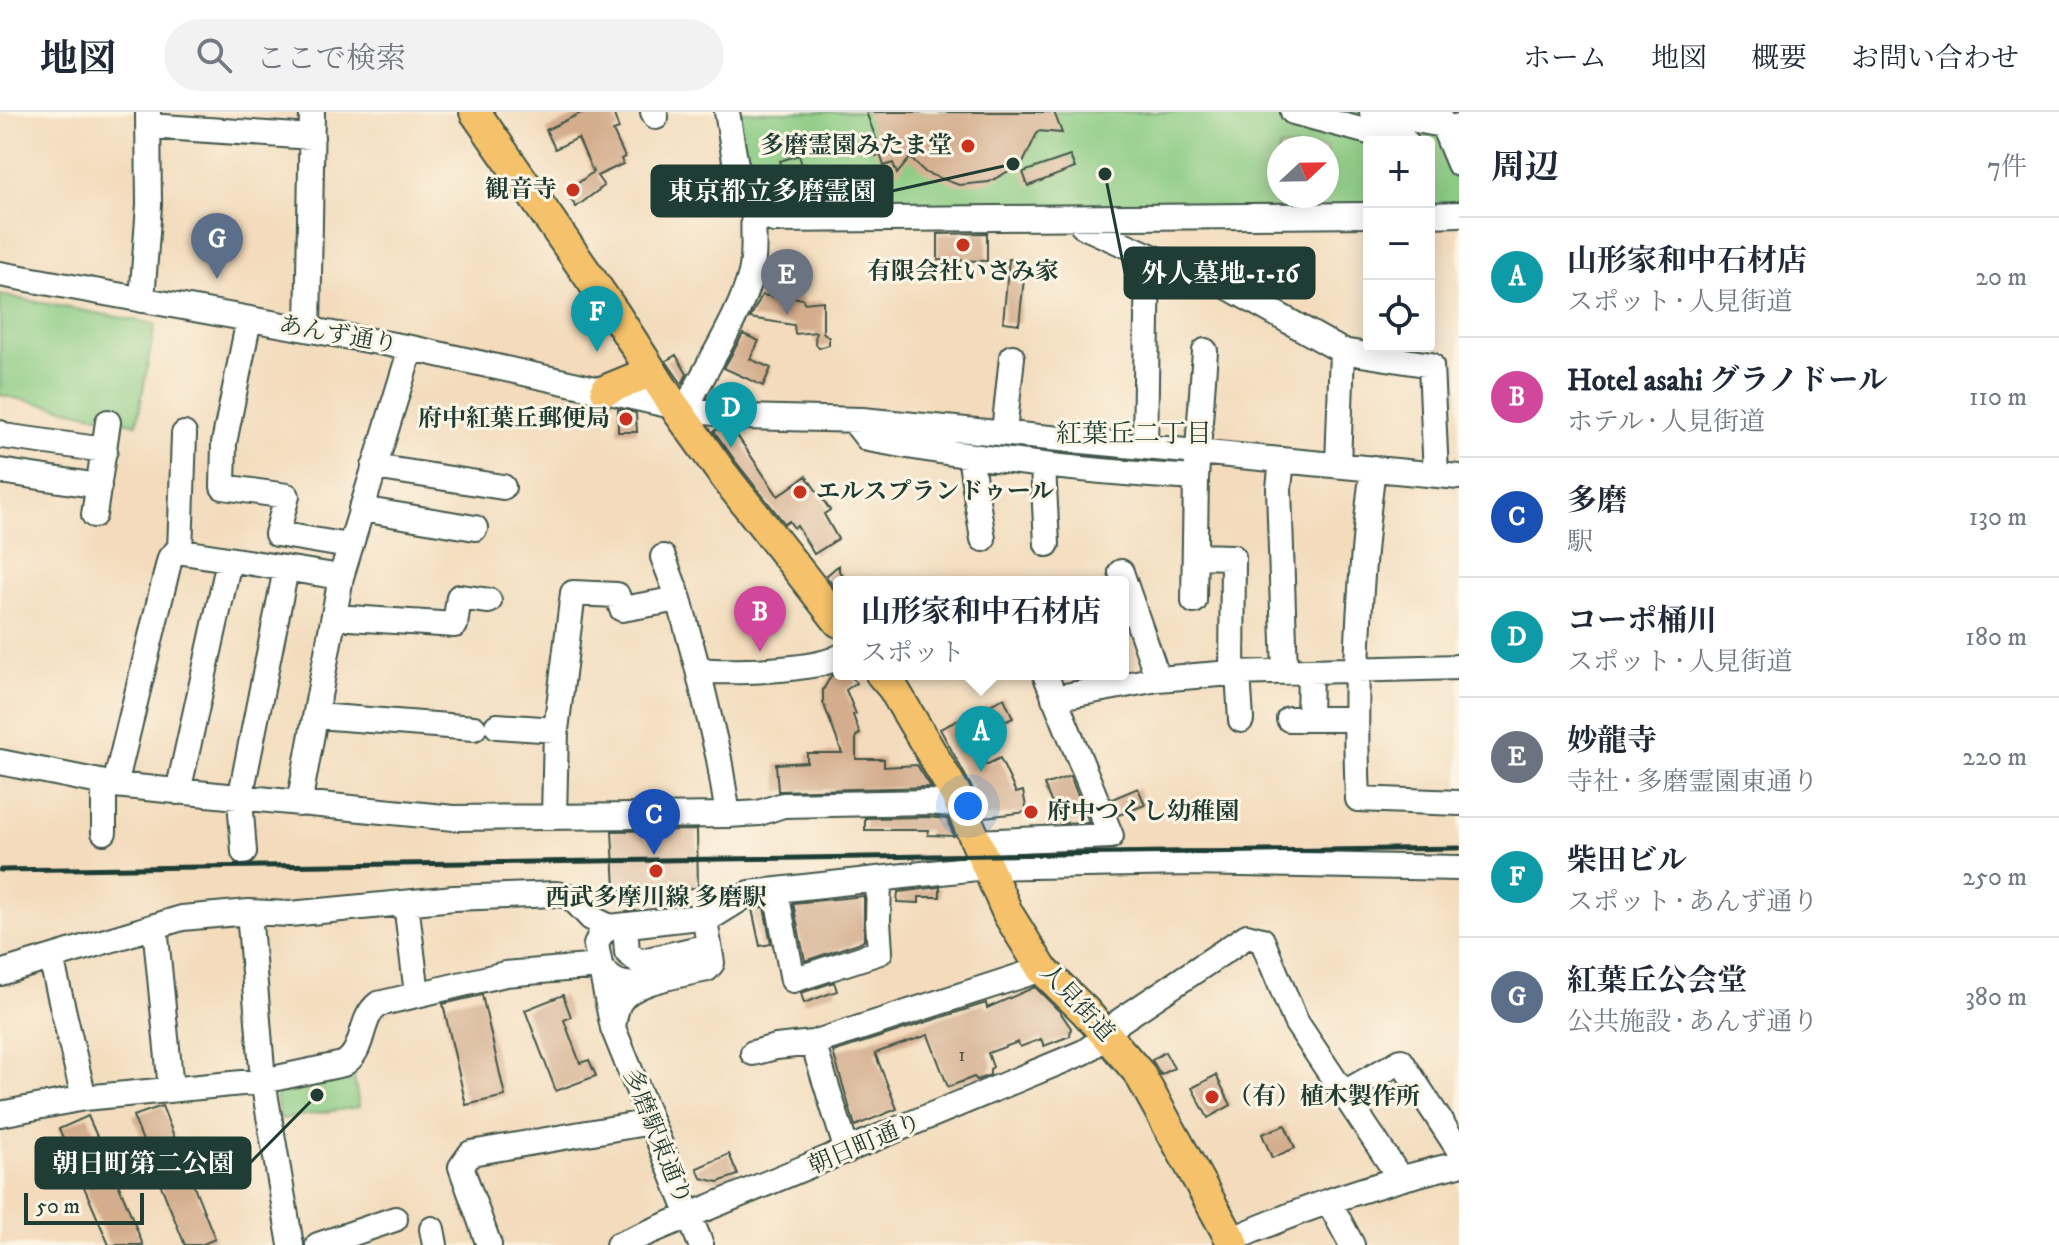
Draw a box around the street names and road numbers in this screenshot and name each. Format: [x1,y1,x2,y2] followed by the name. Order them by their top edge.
[276,310,400,360] street label: あんず通り
[1033,958,1121,1048] street label: 人見街道
[616,1065,698,1209] street label: 多磨駅東通り
[804,1107,926,1181] street label: 朝日町通り

